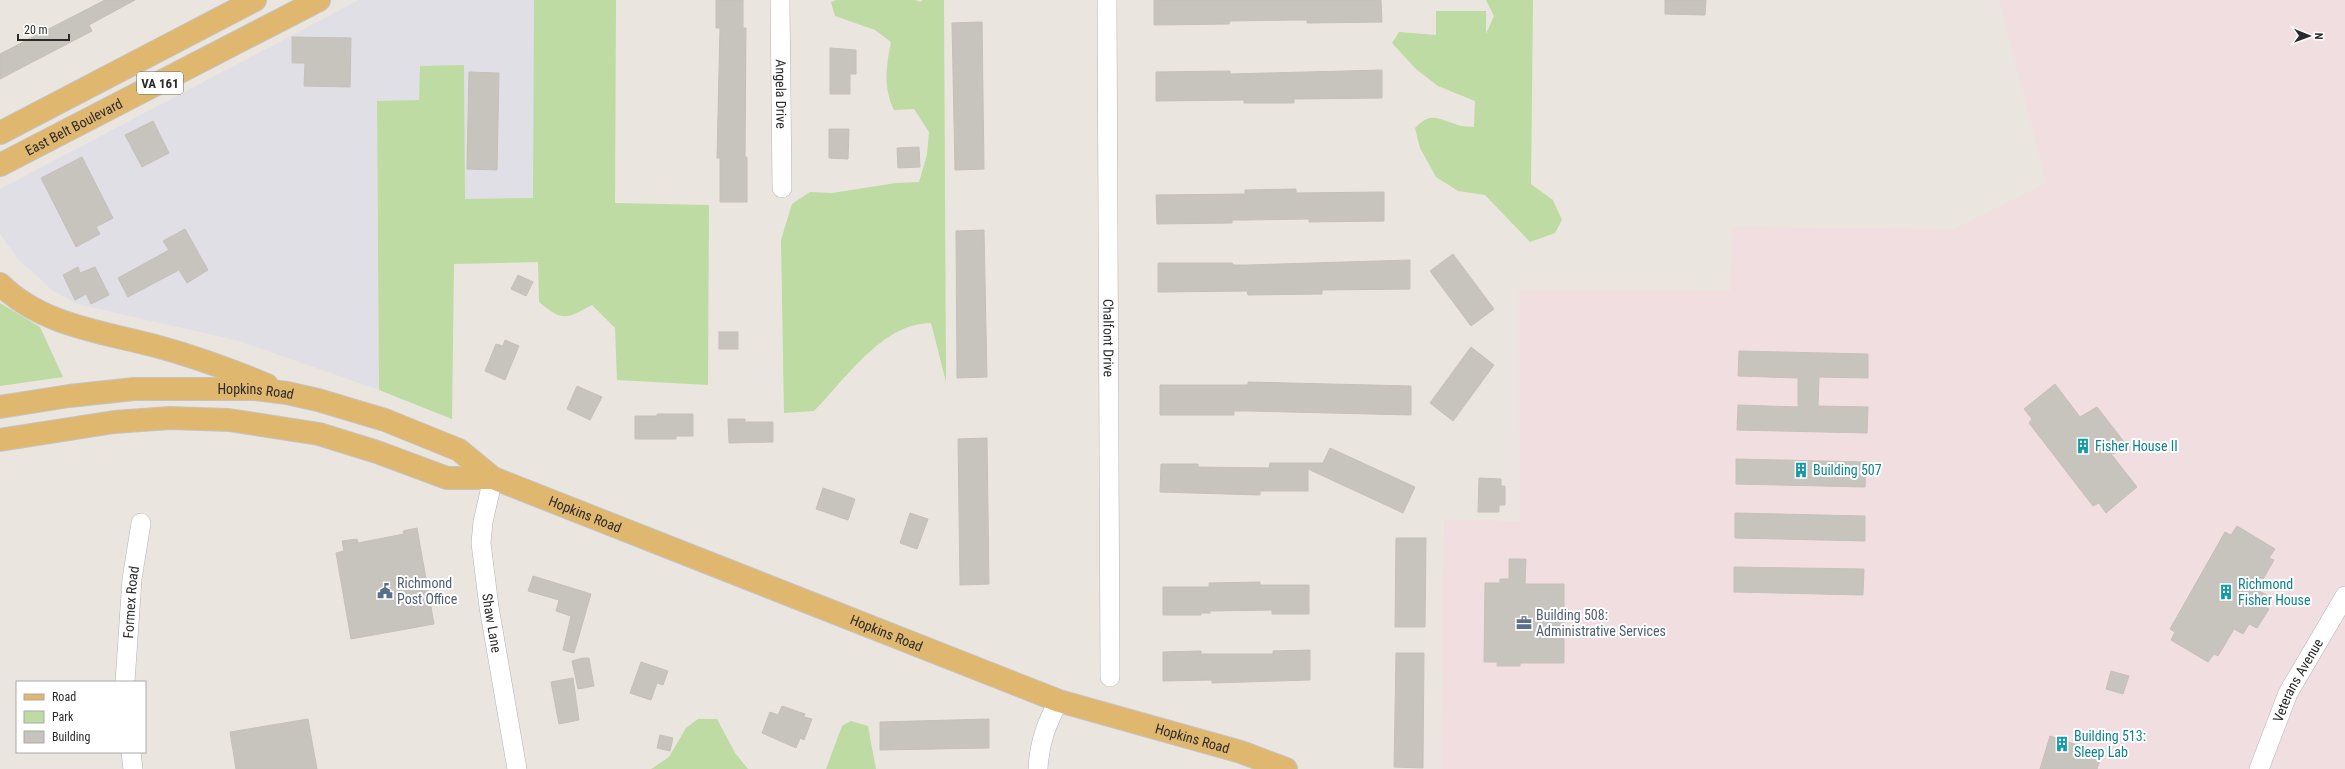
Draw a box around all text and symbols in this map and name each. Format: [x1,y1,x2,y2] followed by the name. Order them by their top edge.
[18,16,69,42] scale bar
[2289,16,2329,56] north arrow
[24,23,48,37] text: 20 m
[2312,33,2325,40] text: N
[773,59,789,129] street label: Angela Drive
[137,72,183,94] road number: VA 161
[22,95,125,159] street label: East Belt Boulevard
[1100,299,1117,378] street label: Chalfont Drive
[217,381,295,402] street label: Hopkins Road
[2074,437,2092,455] building icon: Fisher House II
[2095,438,2178,454] place label: Fisher House II
[1792,461,1810,479] building icon: Building 507
[1813,462,1882,478] place label: Building 507
[546,493,624,536] street label: Hopkins Road
[120,565,142,639] street label: Formex Road
[397,575,458,607] place label: Richmond Post Office
[2238,576,2311,608] place label: Richmond Fisher House
[376,582,394,600] public building icon: Richmond Post Office
[2217,583,2235,601] building icon: Richmond Fisher House
[479,592,505,654] street label: Shaw Lane
[1536,607,1666,639] place label: Building 508: Administrative Services
[848,612,925,655] street label: Hopkins Road
[1515,614,1533,632] office icon: Building 508: Administrative Services
[2270,635,2326,724] street label: Veterans Avenue
[16,681,146,753] legend
[52,690,76,704] text: Road
[52,710,74,724] text: Park
[1153,720,1232,756] street label: Hopkins Road
[2074,728,2146,760] place label: Building 513: Sleep Lab
[52,730,90,744] text: Building
[2053,735,2071,753] building icon: Building 513: Sleep Lab

